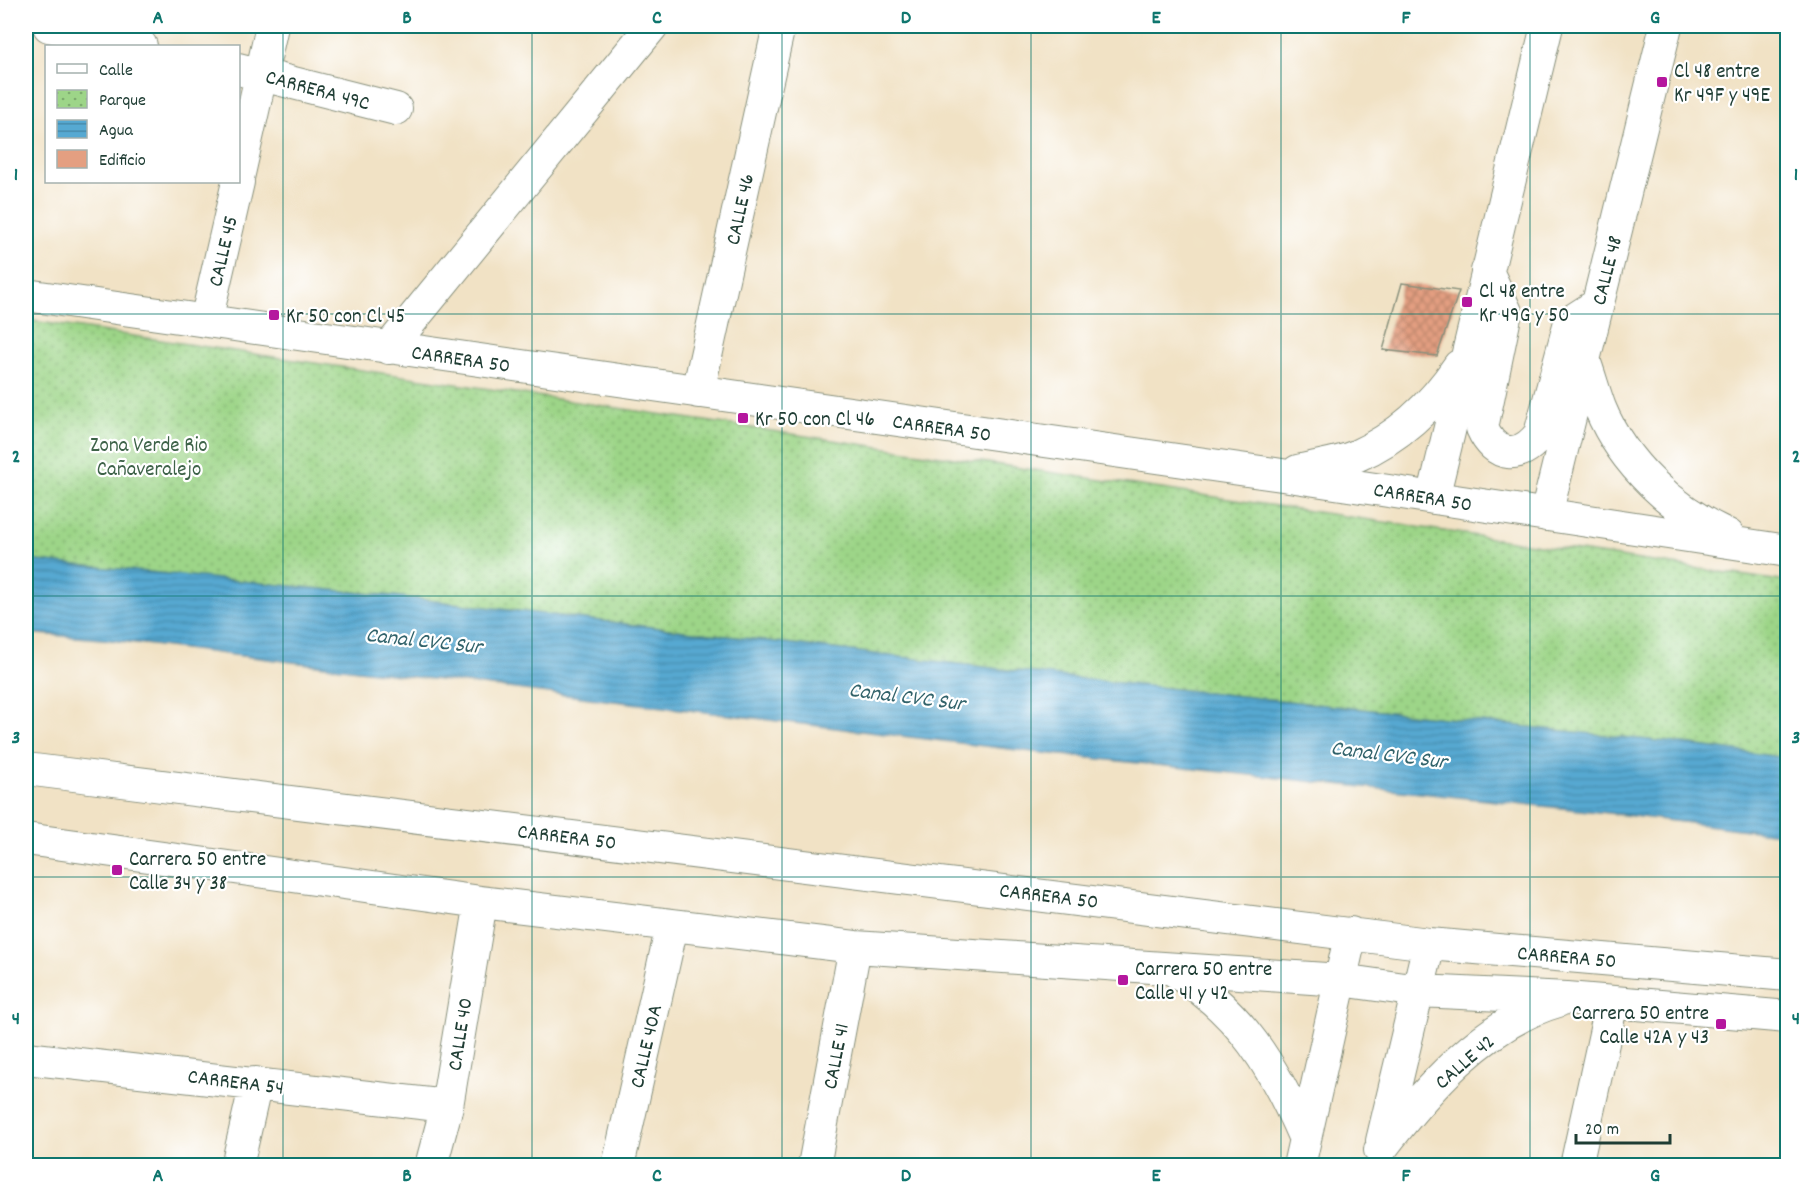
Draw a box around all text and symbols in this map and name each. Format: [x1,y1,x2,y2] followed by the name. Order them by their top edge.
[153,5,164,33] text: A
[402,5,412,33] text: B
[652,5,662,33] text: C
[901,5,912,33] text: D
[1151,5,1161,33] text: E
[1402,5,1412,33] text: F
[1650,5,1660,33] text: G
[45,45,240,183] legend
[1674,58,1770,112] place label: Cl 48 entre Kr 49F y 49E
[99,59,133,84] text: Calle
[262,64,373,120] street label: CARRERA 49C
[1655,75,1669,89] marker: Cl 48 entre Kr 49F y 49E
[99,89,146,114] text: Parque
[99,119,133,144] text: Agua
[99,149,146,174] text: Edificio
[14,162,18,190] text: 1
[1794,162,1798,190] text: 1
[720,171,764,248] street label: CALLE 46
[202,213,248,290] street label: CALLE 45
[1586,233,1632,309] street label: CALLE 48
[1479,278,1570,332] place label: Cl 48 entre Kr 49G y 50
[1460,295,1474,309] marker: Cl 48 entre Kr 49G y 50
[286,303,405,333] place label: Kr 50 con Cl 45
[267,308,281,322] marker: Kr 50 con Cl 45
[409,339,512,383] street label: CARRERA 50
[755,406,875,436] place label: Kr 50 con Cl 46
[890,408,993,452] street label: CARRERA 50
[736,411,750,425] marker: Kr 50 con Cl 46
[90,432,208,486] park label: Zona Verde Rio Cañaveralejo
[12,444,20,472] text: 2
[1792,444,1800,472] text: 2
[1371,476,1474,522] street label: CARRERA 50
[364,621,486,664] water label: Canal CVC Sur
[847,676,969,721] water label: Canal CVC Sur
[12,725,20,753] text: 3
[1792,725,1800,753] text: 3
[1329,734,1451,779] water label: Canal CVC Sur
[515,818,618,860] street label: CARRERA 50
[129,846,266,900] place label: Carrera 50 entre Calle 34 y 38
[110,863,124,877] marker: Carrera 50 entre Calle 34 y 38
[997,877,1100,919] street label: CARRERA 50
[1516,940,1618,978] street label: CARRERA 50
[1135,956,1272,1010] place label: Carrera 50 entre Calle 41 y 42
[1116,973,1130,987] marker: Carrera 50 entre Calle 41 y 42
[441,996,483,1073] street label: CALLE 40
[1572,1000,1709,1054] place label: Carrera 50 entre Calle 42A y 43
[624,1002,672,1091] street label: CALLE 40A
[12,1006,20,1034] text: 4
[1792,1006,1800,1034] text: 4
[1714,1017,1728,1031] marker: Carrera 50 entre Calle 42A y 43
[817,1021,859,1092] street label: CALLE 41
[1429,1029,1503,1098] street label: CALLE 42
[186,1063,285,1105] street label: CARRERA 54
[1576,1107,1670,1145] scale bar
[1585,1118,1619,1143] text: 20 m
[153,1163,164,1191] text: A
[402,1163,412,1191] text: B
[652,1163,662,1191] text: C
[901,1163,912,1191] text: D
[1151,1163,1161,1191] text: E
[1402,1163,1412,1191] text: F
[1650,1163,1660,1191] text: G

